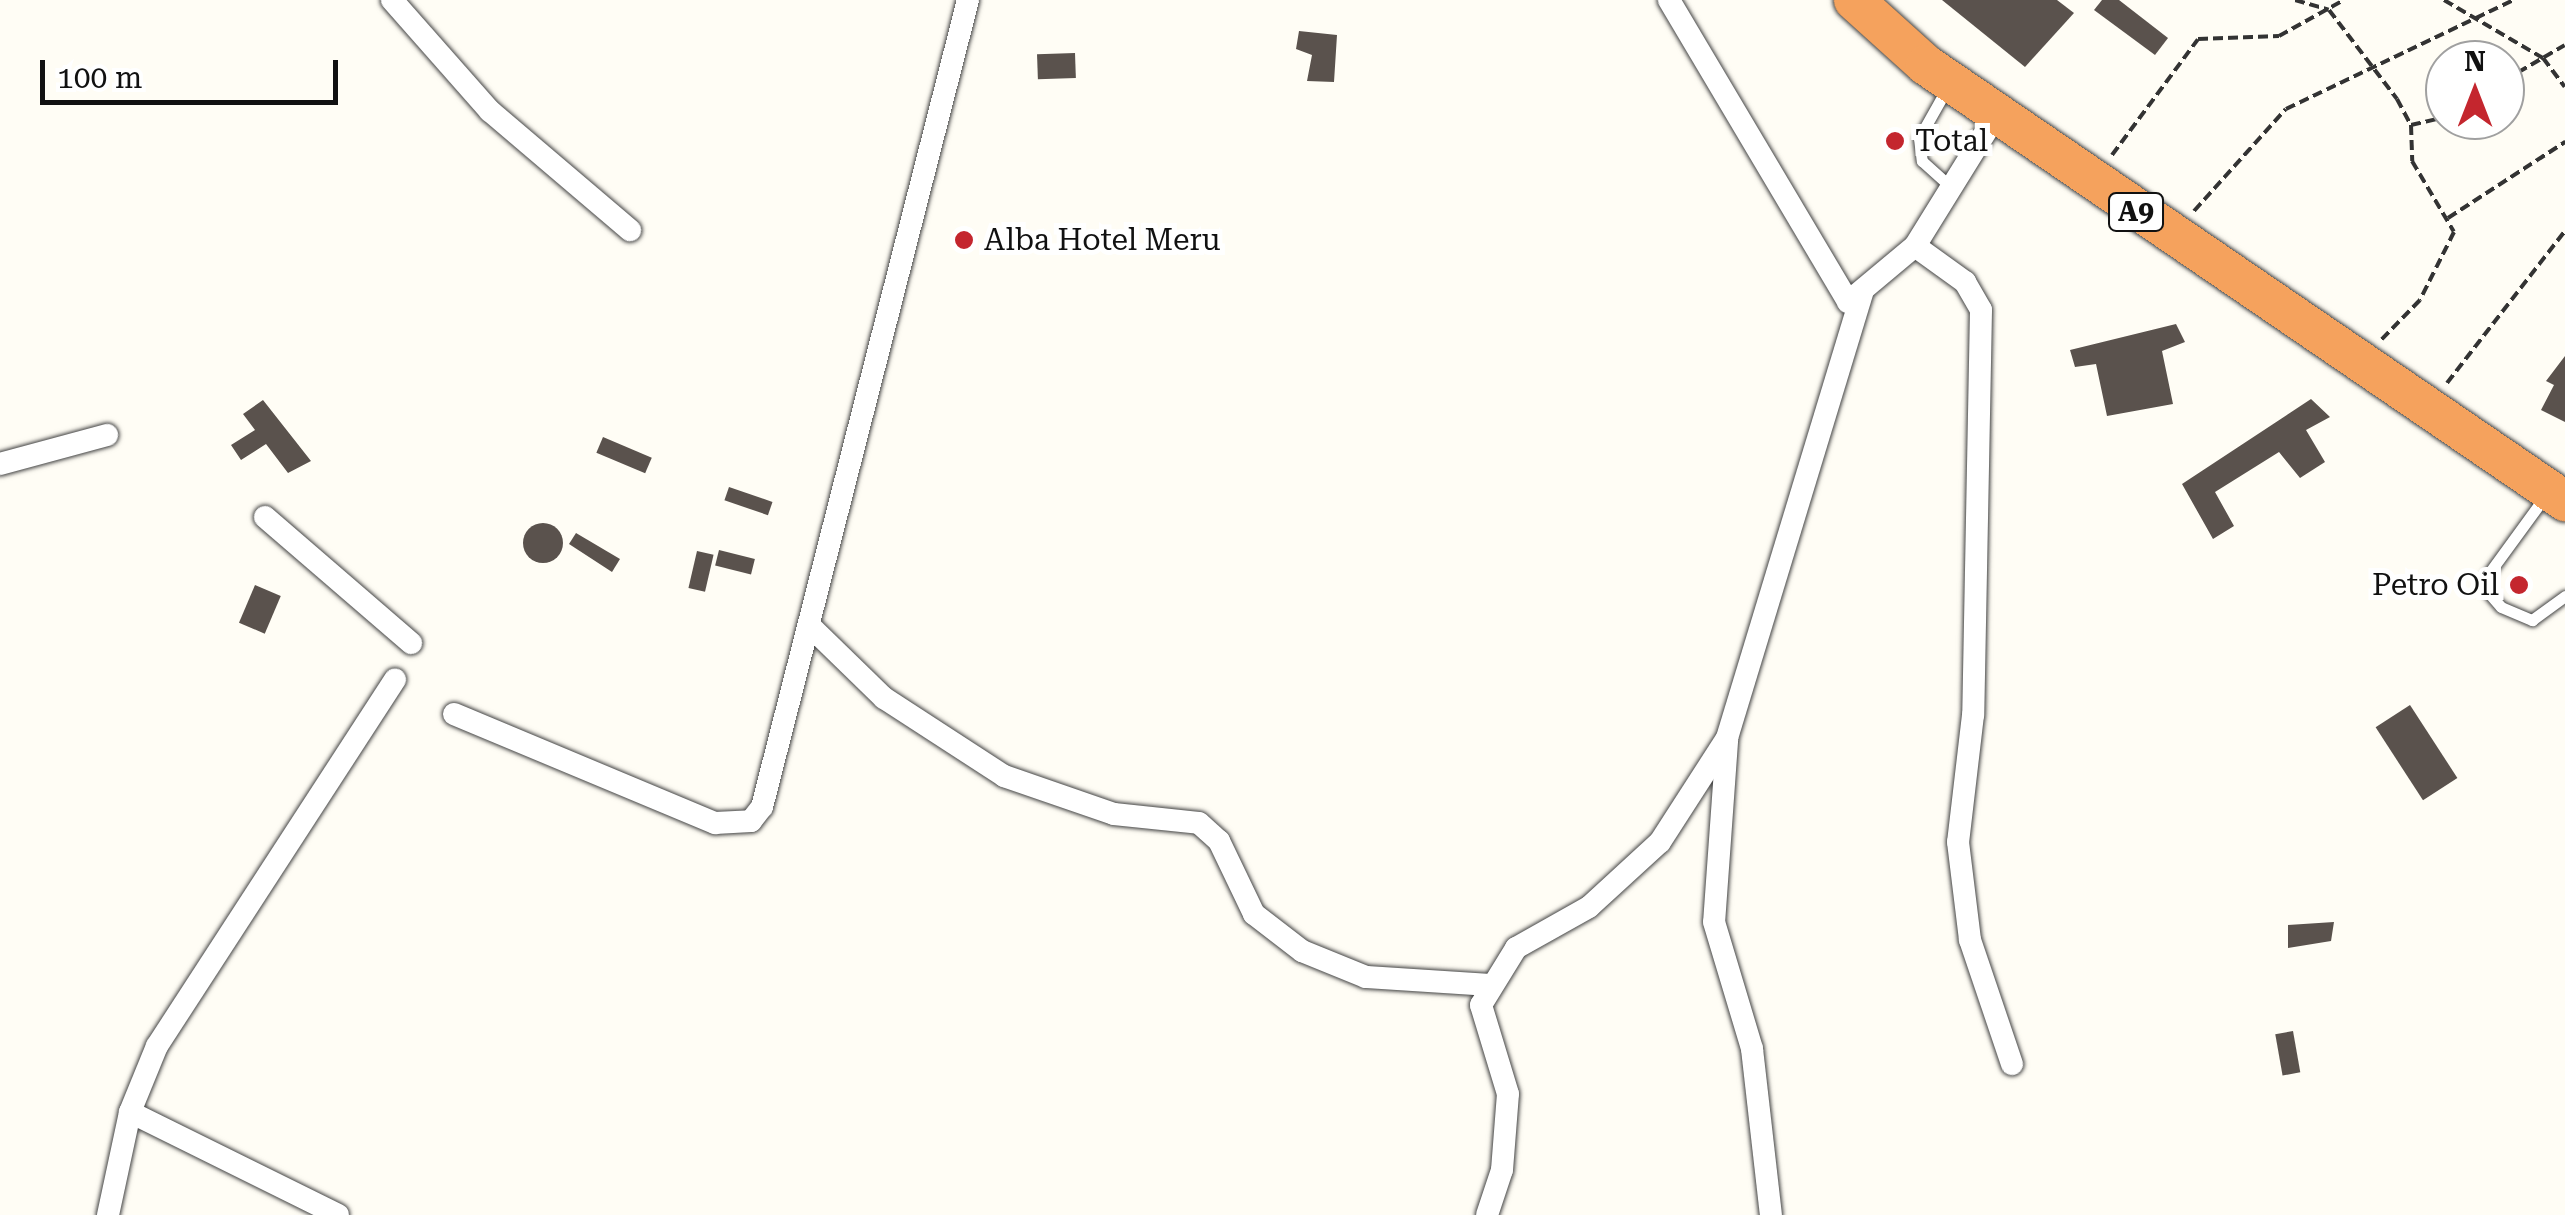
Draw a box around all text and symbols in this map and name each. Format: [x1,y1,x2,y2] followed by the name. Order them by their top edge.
[45,40,342,102] scale bar
[2425,40,2525,140] north arrow
[2464,45,2486,78] text: N
[57,60,142,95] text: 100 m
[1915,123,1988,159] place label: Total
[1884,130,1906,152] marker: Total
[2106,189,2166,235] road number: A9
[984,222,1220,258] place label: Alba Hotel Meru
[953,229,975,251] marker: Alba Hotel Meru
[2372,567,2499,603] place label: Petro Oil
[2508,574,2530,596] marker: Petro Oil

